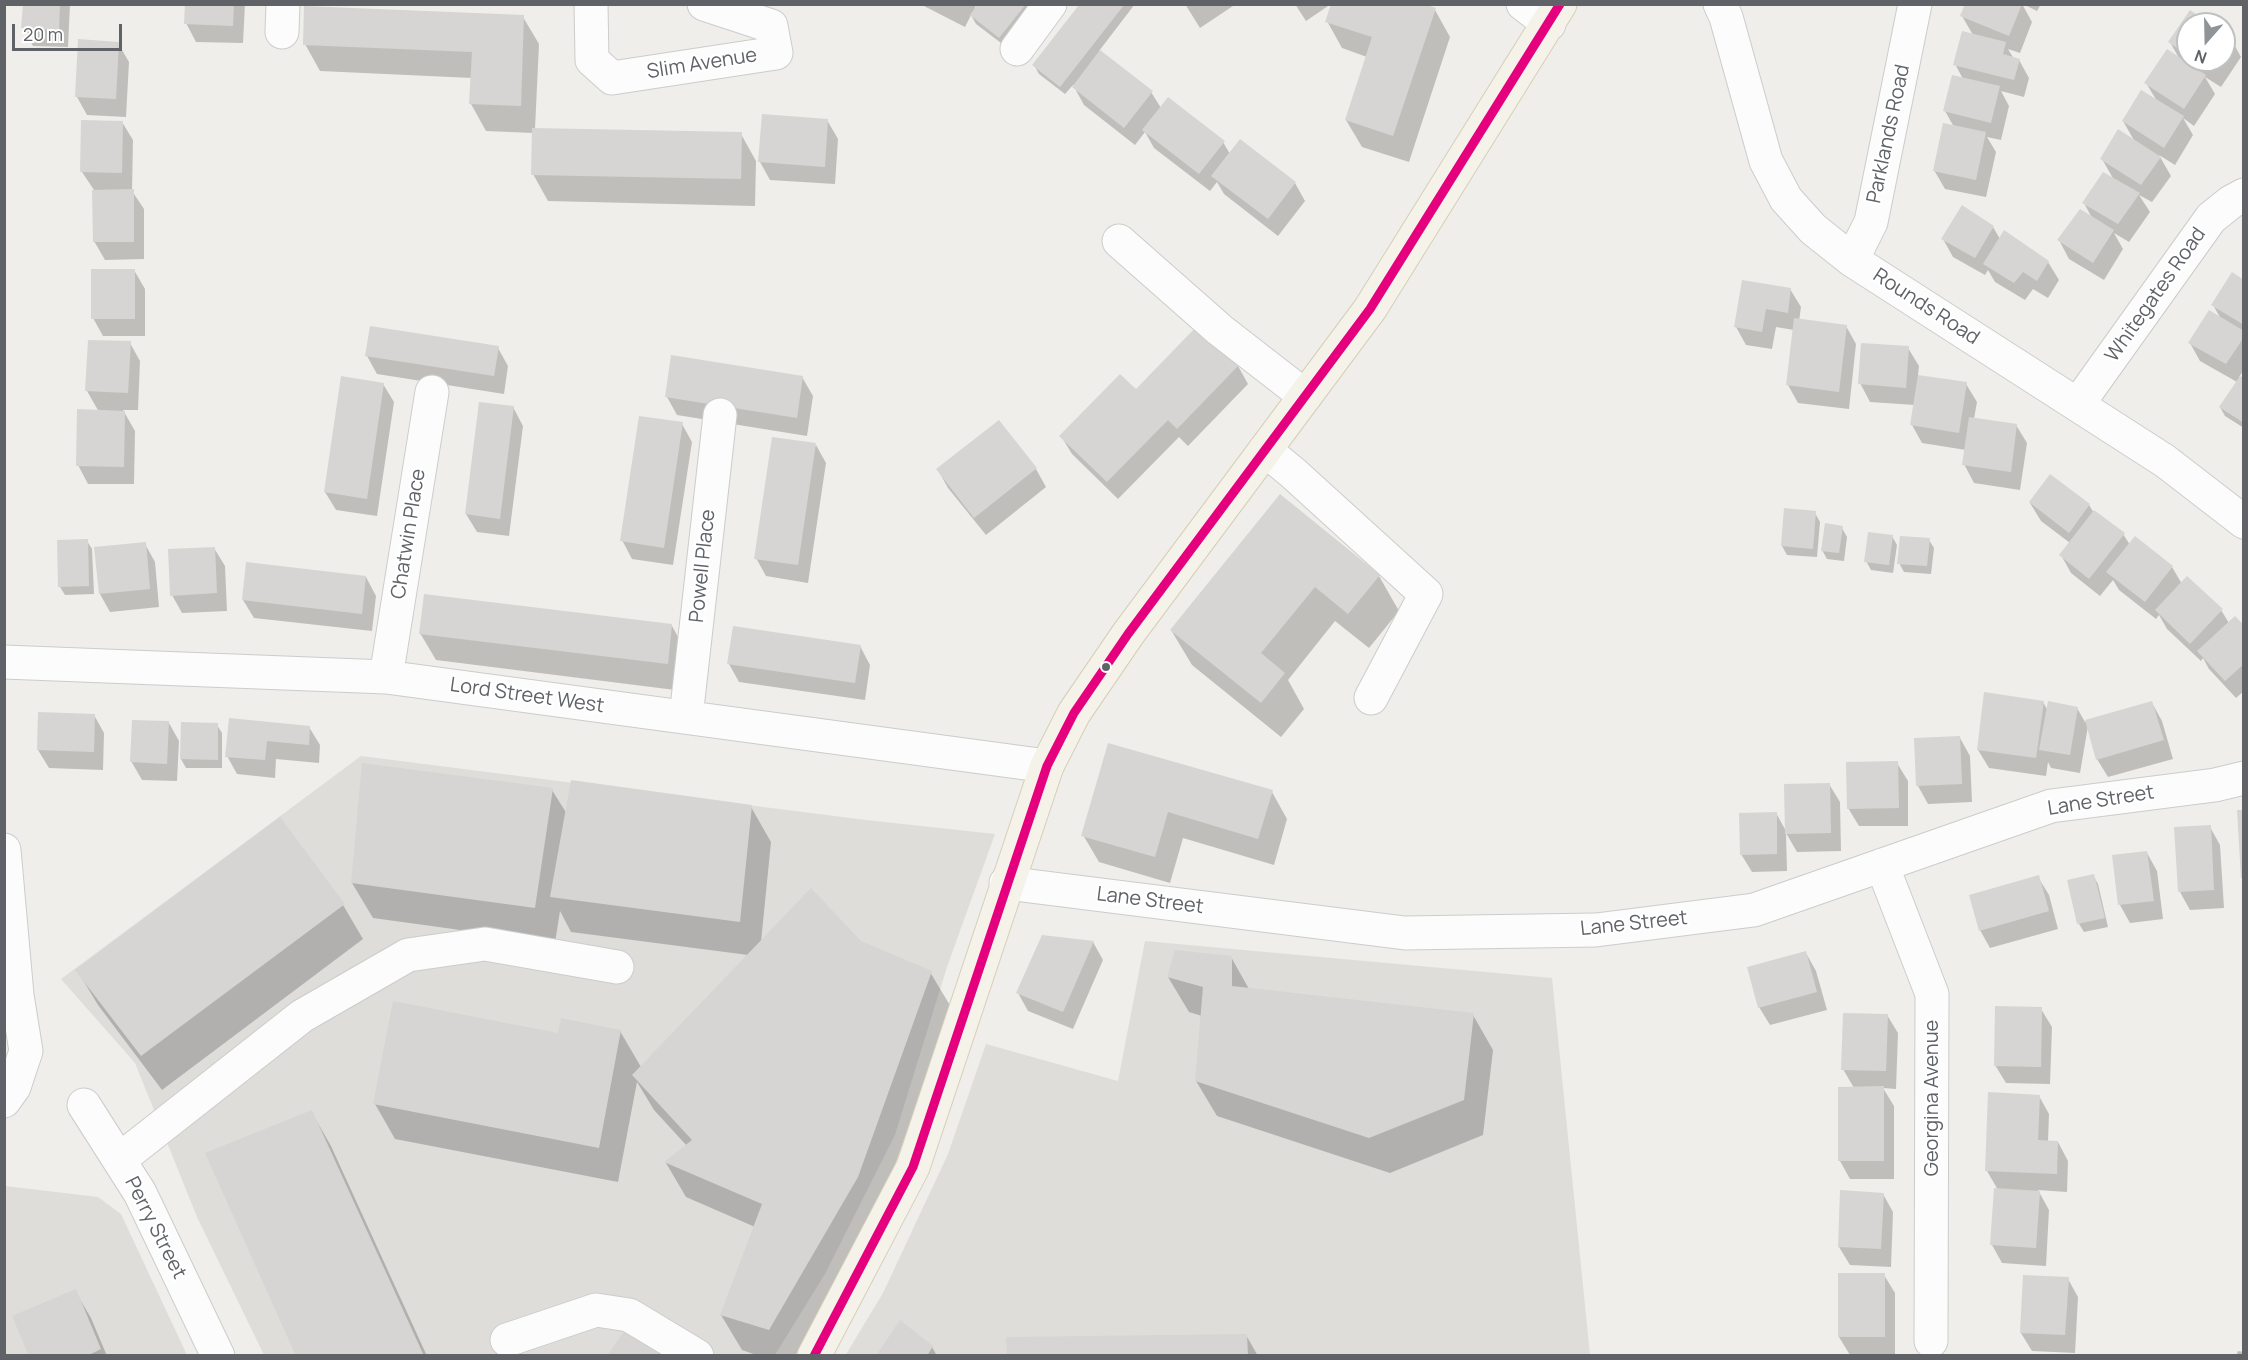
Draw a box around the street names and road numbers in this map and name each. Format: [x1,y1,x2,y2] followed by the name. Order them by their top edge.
[645,43,759,85] street label: Slim Avenue
[1863,62,1915,206] street label: Parklands Road
[2101,223,2211,367] street label: Whitegates Road
[1868,264,1984,350] street label: Rounds Road
[387,467,431,601] street label: Chatwin Place
[685,508,721,624] street label: Powell Place
[448,673,606,719] street label: Lord Street West
[2046,781,2156,821] street label: Lane Street
[1095,883,1205,919] street label: Lane Street
[1579,906,1689,942] street label: Lane Street
[1920,1020,1944,1176] street label: Georgina Avenue
[119,1173,191,1283] street label: Perry Street

